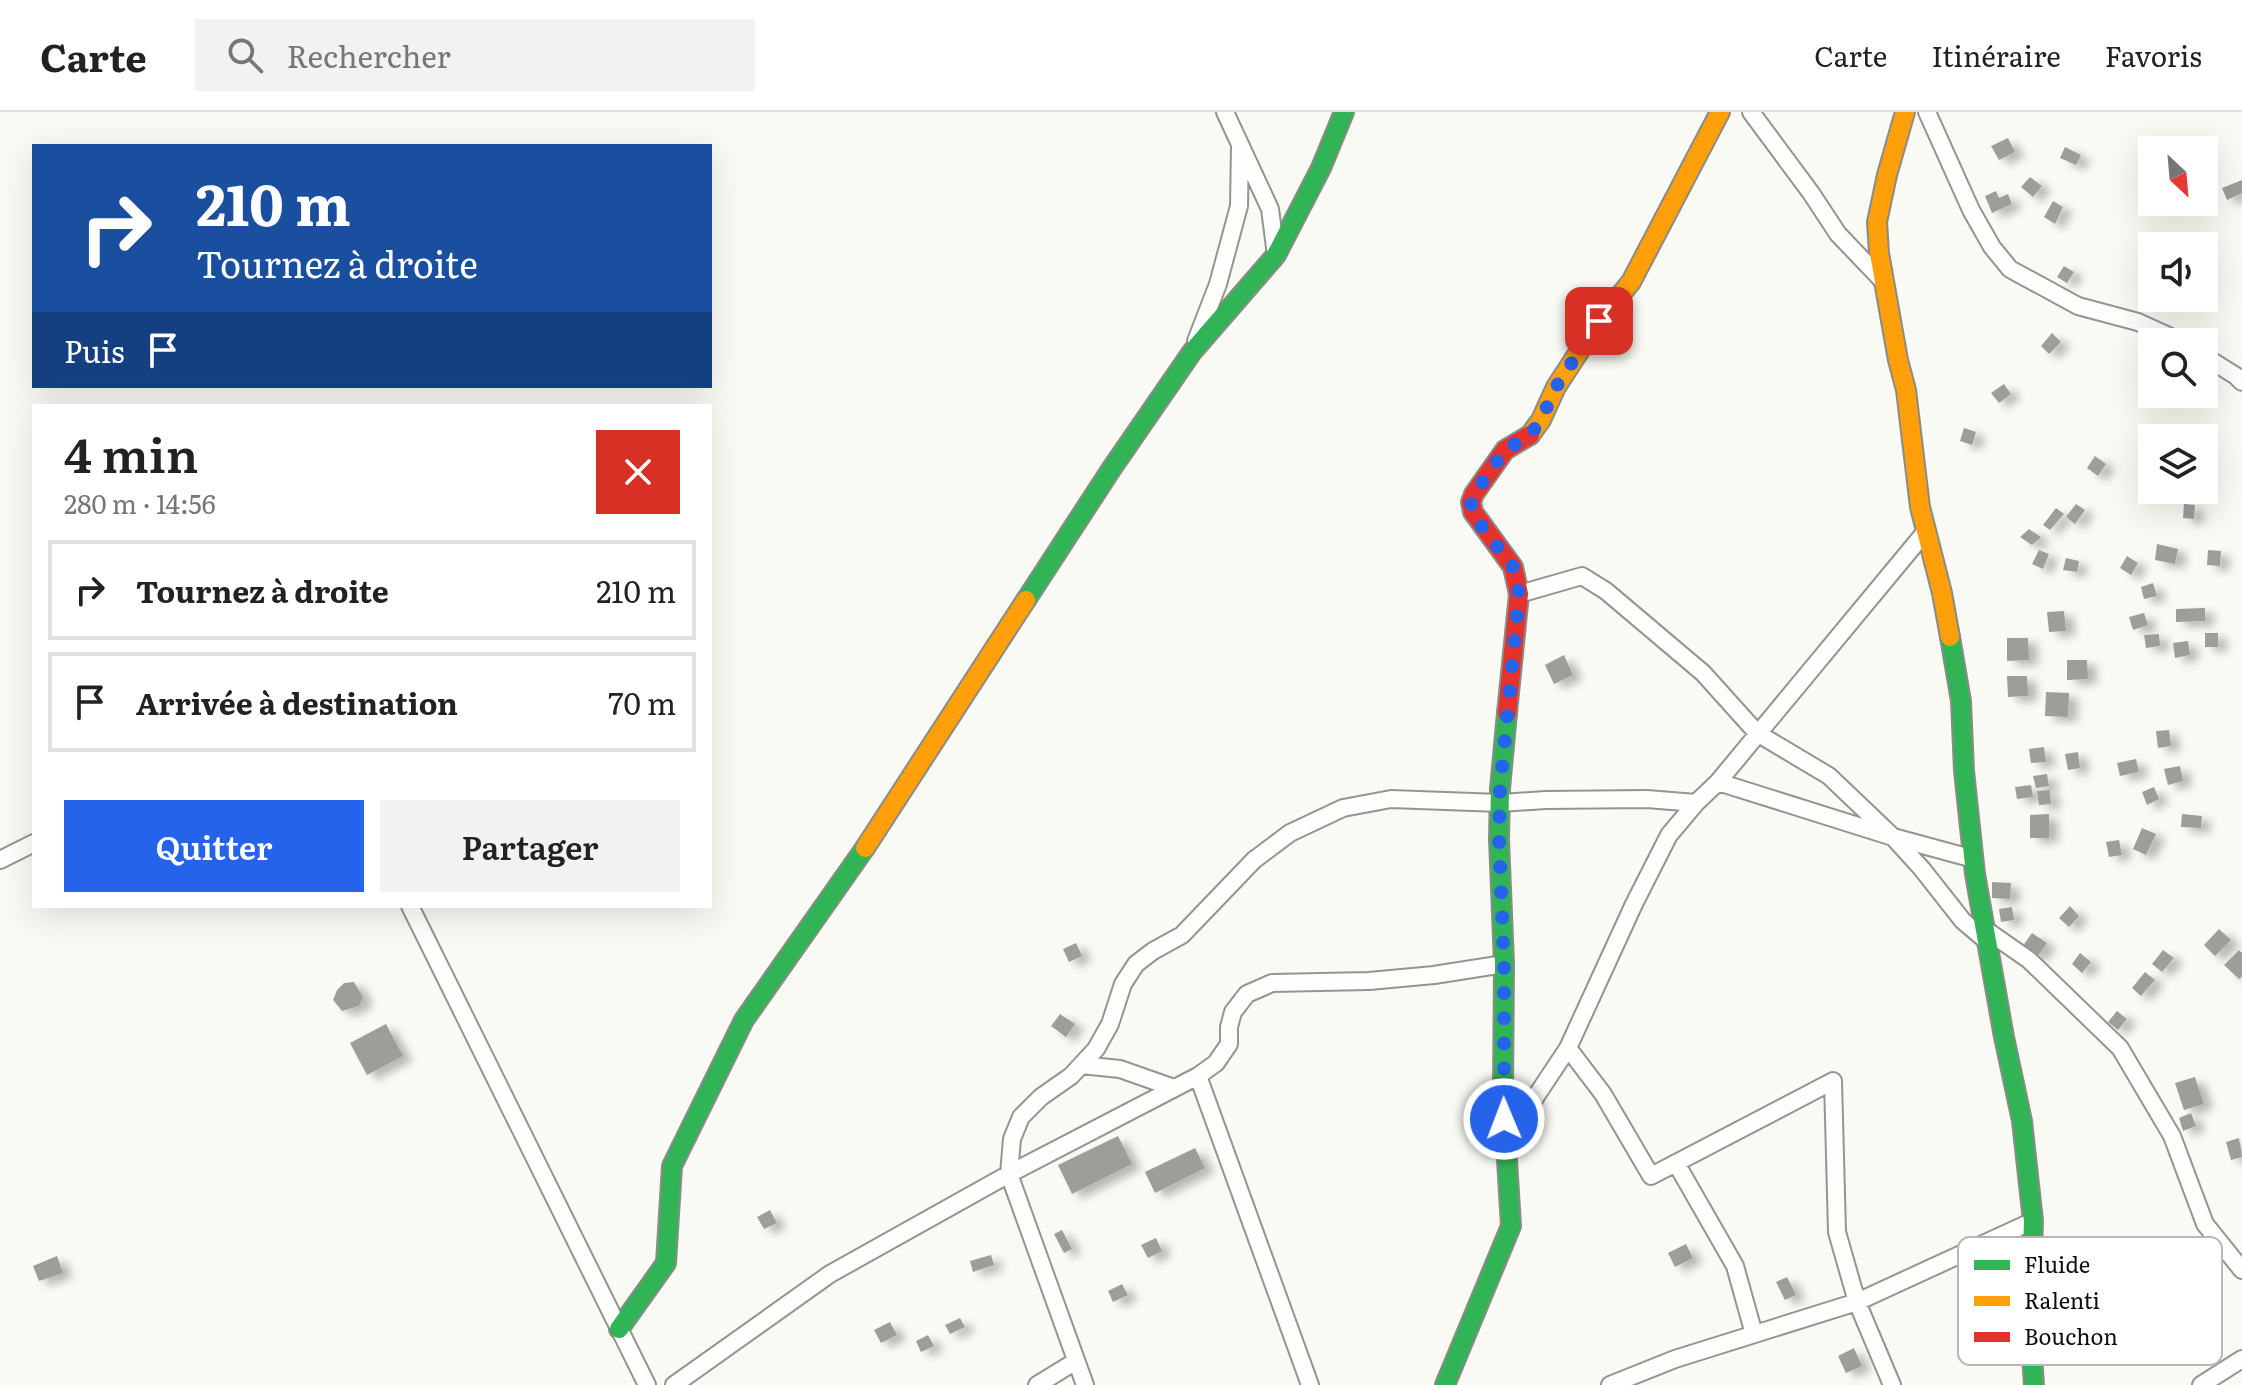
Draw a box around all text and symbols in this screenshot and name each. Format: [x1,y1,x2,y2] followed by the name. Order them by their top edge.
[195,19,755,91] search box
[40,27,147,84] text: Carte
[223,33,267,77] icon: search
[287,33,451,77] text: Rechercher
[1814,34,1887,76] text: Carte
[1931,34,2061,76] text: Itinéraire
[2105,34,2202,76] text: Favoris
[2138,136,2218,216] north arrow
[2138,136,2218,504] map controls
[196,160,351,243] text: 210 m
[64,176,168,280] icon: right
[2138,232,2218,312] button: sound
[196,236,478,289] text: Tournez à droite
[1565,287,1633,355] pin
[1577,299,1621,343] icon: arrive
[64,328,125,372] text: Puis
[141,328,185,372] icon: arrive
[2138,328,2218,408] button: search
[64,417,198,488] text: 4 min
[2138,424,2218,504] button: layers
[596,430,680,514] button: close
[64,483,216,522] text: 280 m · 14:56
[68,568,112,612] icon: right
[136,568,389,612] text: Tournez à droite
[596,568,676,612] text: 210 m
[68,680,112,724] icon: arrive
[136,680,458,724] text: Arrivée à destination
[608,680,676,724] text: 70 m
[64,800,364,892] button: Quitter
[380,800,680,892] button: Partager
[1462,1077,1546,1161] position arrow
[1958,1237,2222,1365] legend
[2024,1247,2090,1280] text: Fluide
[2024,1283,2100,1316] text: Ralenti
[2024,1319,2118,1352] text: Bouchon

